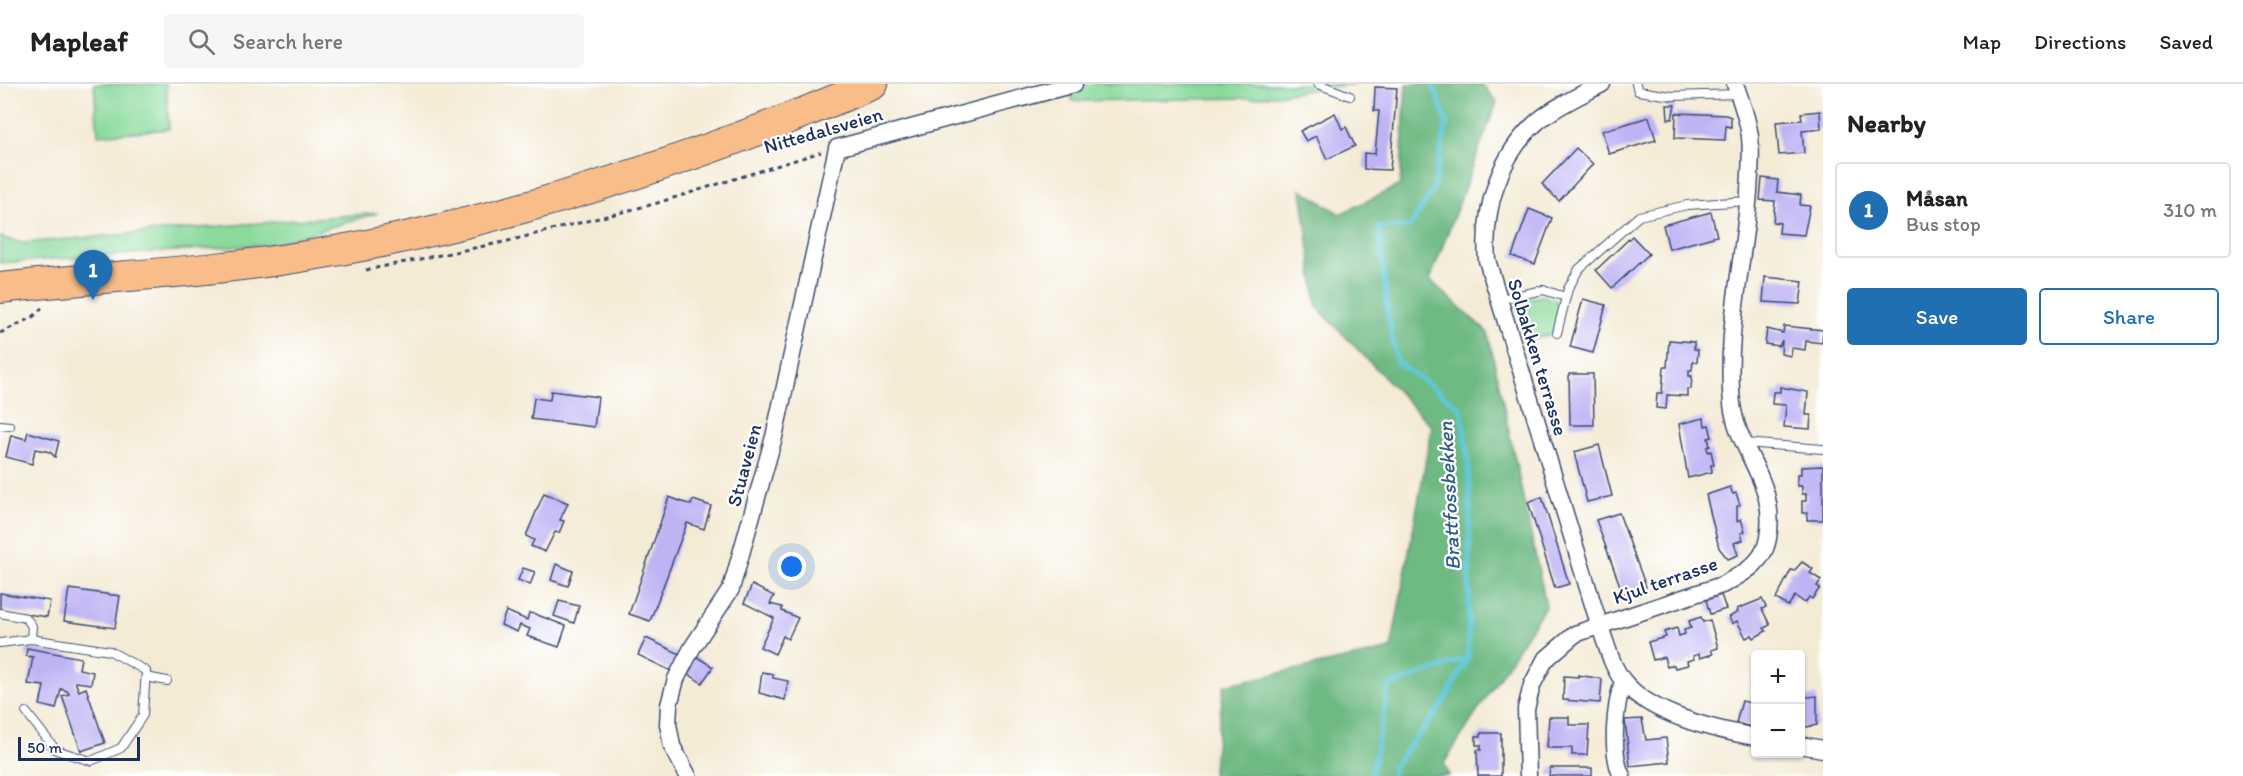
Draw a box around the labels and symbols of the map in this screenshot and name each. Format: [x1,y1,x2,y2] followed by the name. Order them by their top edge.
[761,101,886,158] street label: Nittedalsveien
[74,250,112,300] pin: 1
[1503,276,1573,438] street label: Solbakken terrasse
[1432,420,1465,571] water label: Brattfossbekken
[721,421,767,509] street label: Stuaveien
[1609,551,1721,609] street label: Kjul terrasse
[777,552,806,581] your location
[18,734,140,762] scale bar

